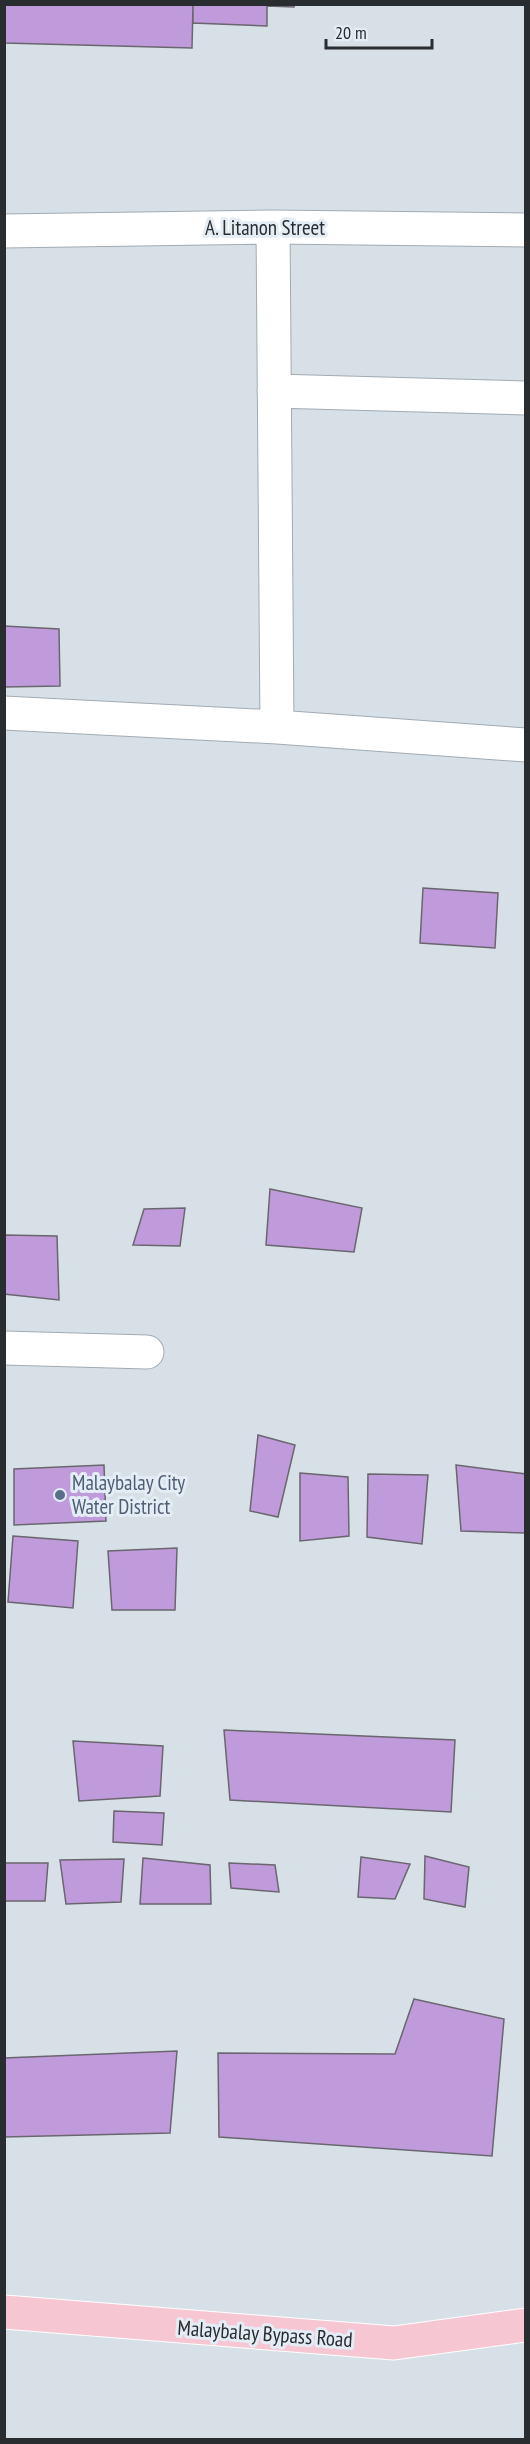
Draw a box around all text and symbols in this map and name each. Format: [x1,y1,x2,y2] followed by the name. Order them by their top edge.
[326,12,432,50] scale bar
[335,21,367,44] text: 20 m
[205,214,325,241] street label: A. Litanon Street
[72,1469,185,1520] place label: Malaybalay City Water District
[53,1488,67,1502] marker: Malaybalay City Water District
[177,2314,353,2353] street label: Malaybalay Bypass Road

